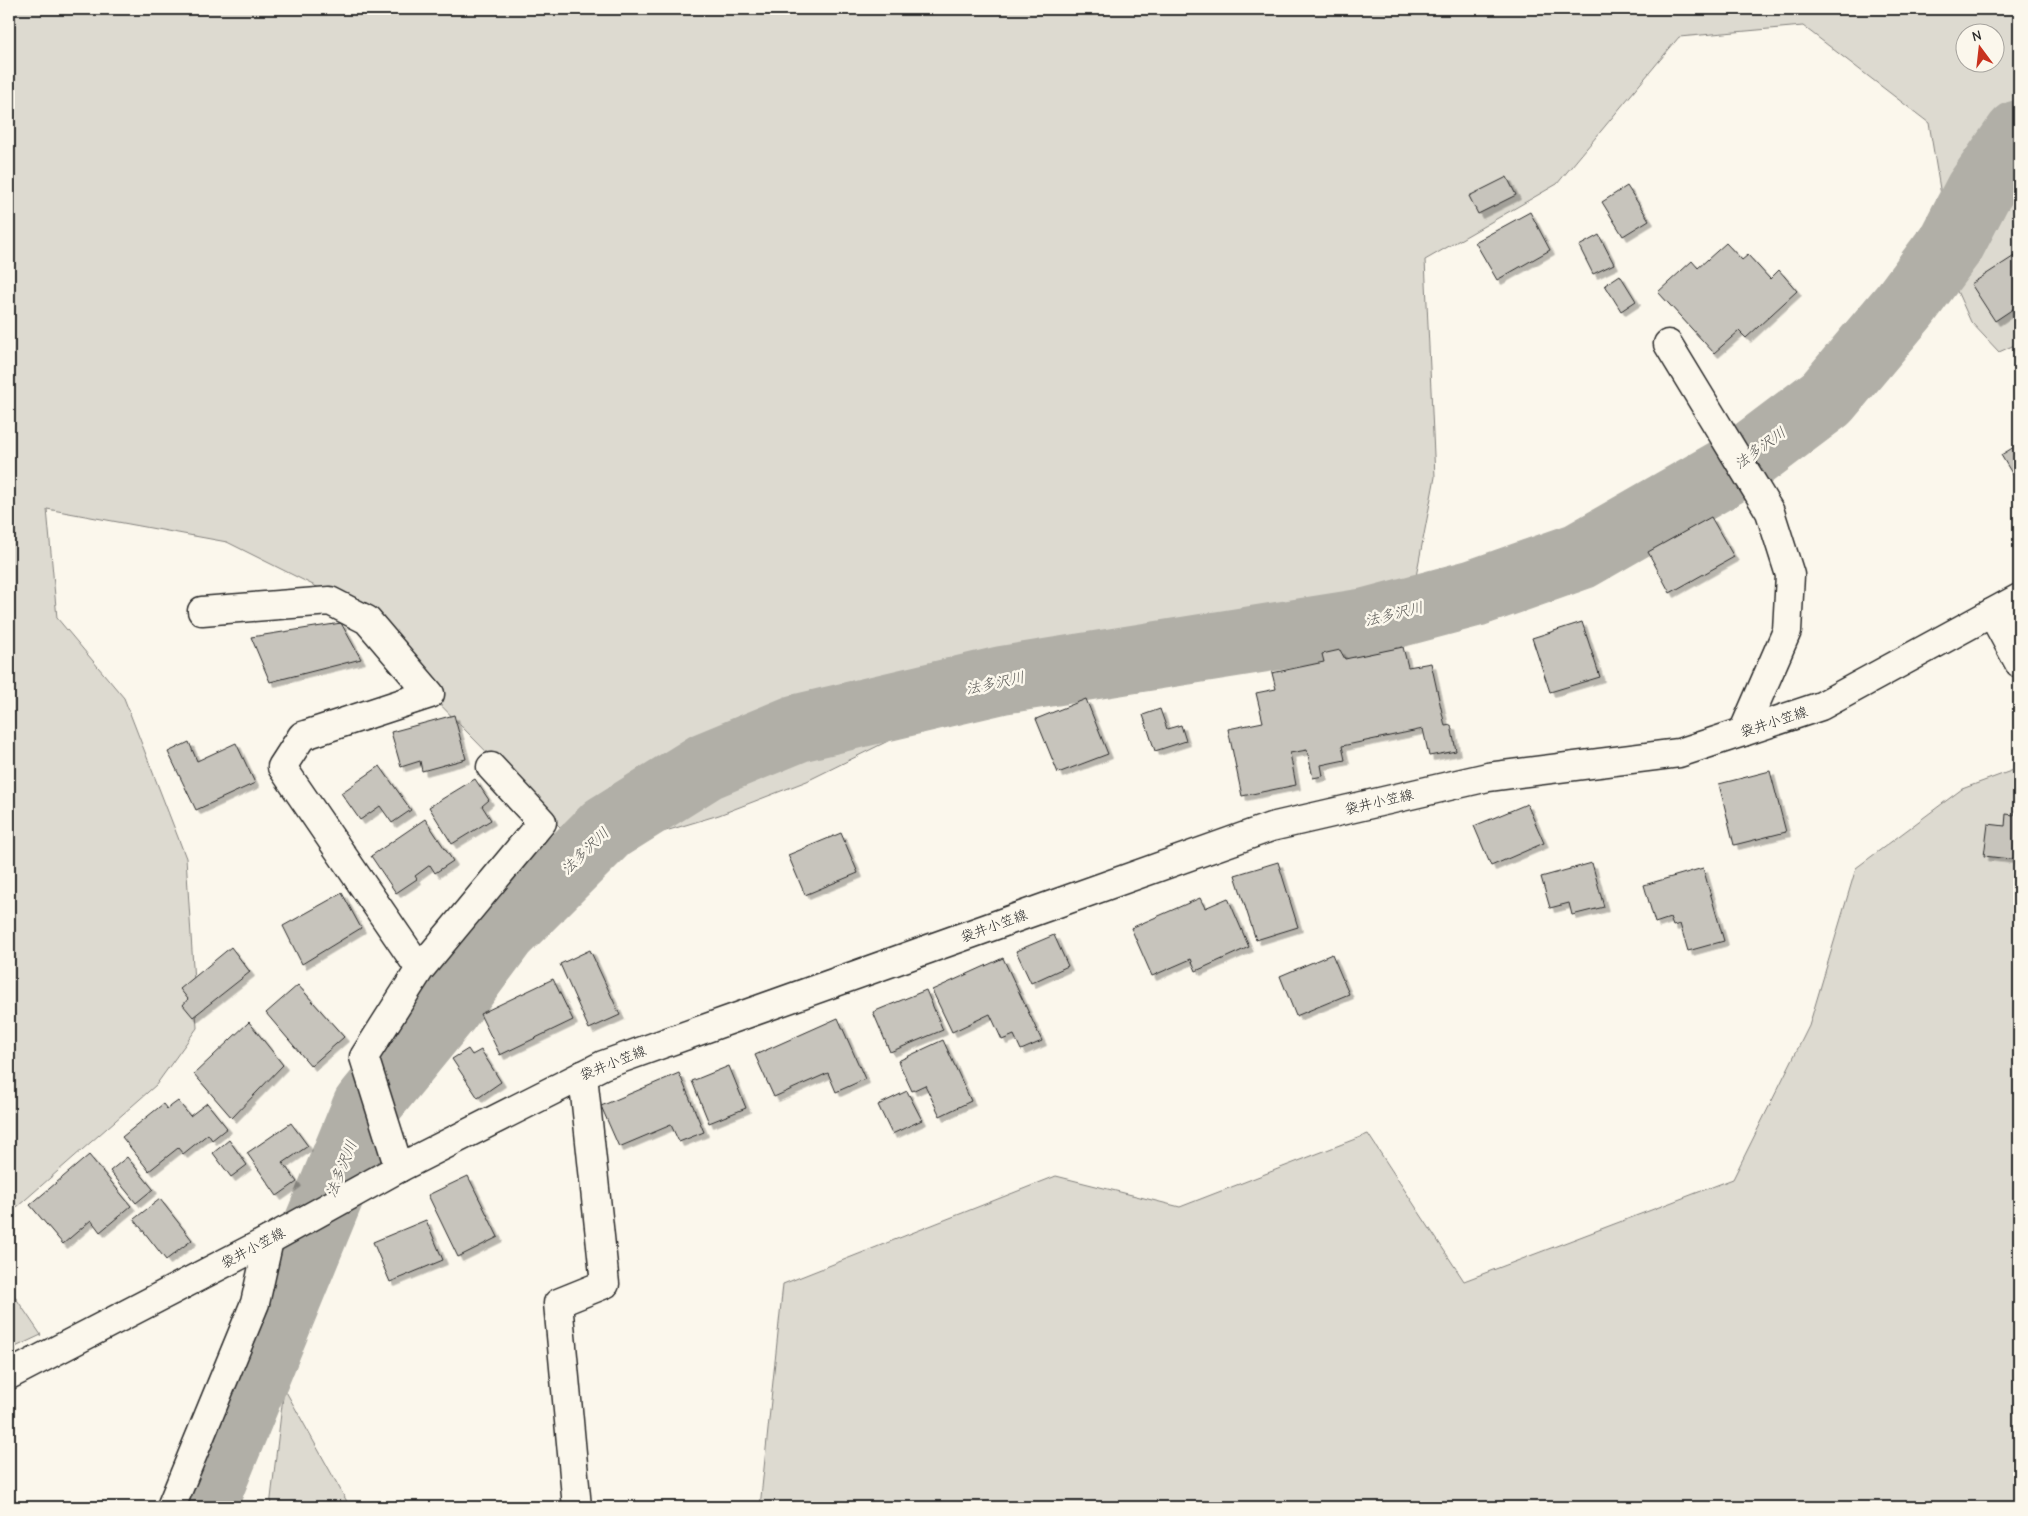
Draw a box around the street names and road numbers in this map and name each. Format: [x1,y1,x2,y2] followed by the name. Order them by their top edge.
[1738,703,1810,741] street label: 袋井小笠線
[1343,786,1415,818] street label: 袋井小笠線
[958,906,1030,946] street label: 袋井小笠線
[577,1042,649,1084] street label: 袋井小笠線
[218,1224,288,1272] street label: 袋井小笠線

